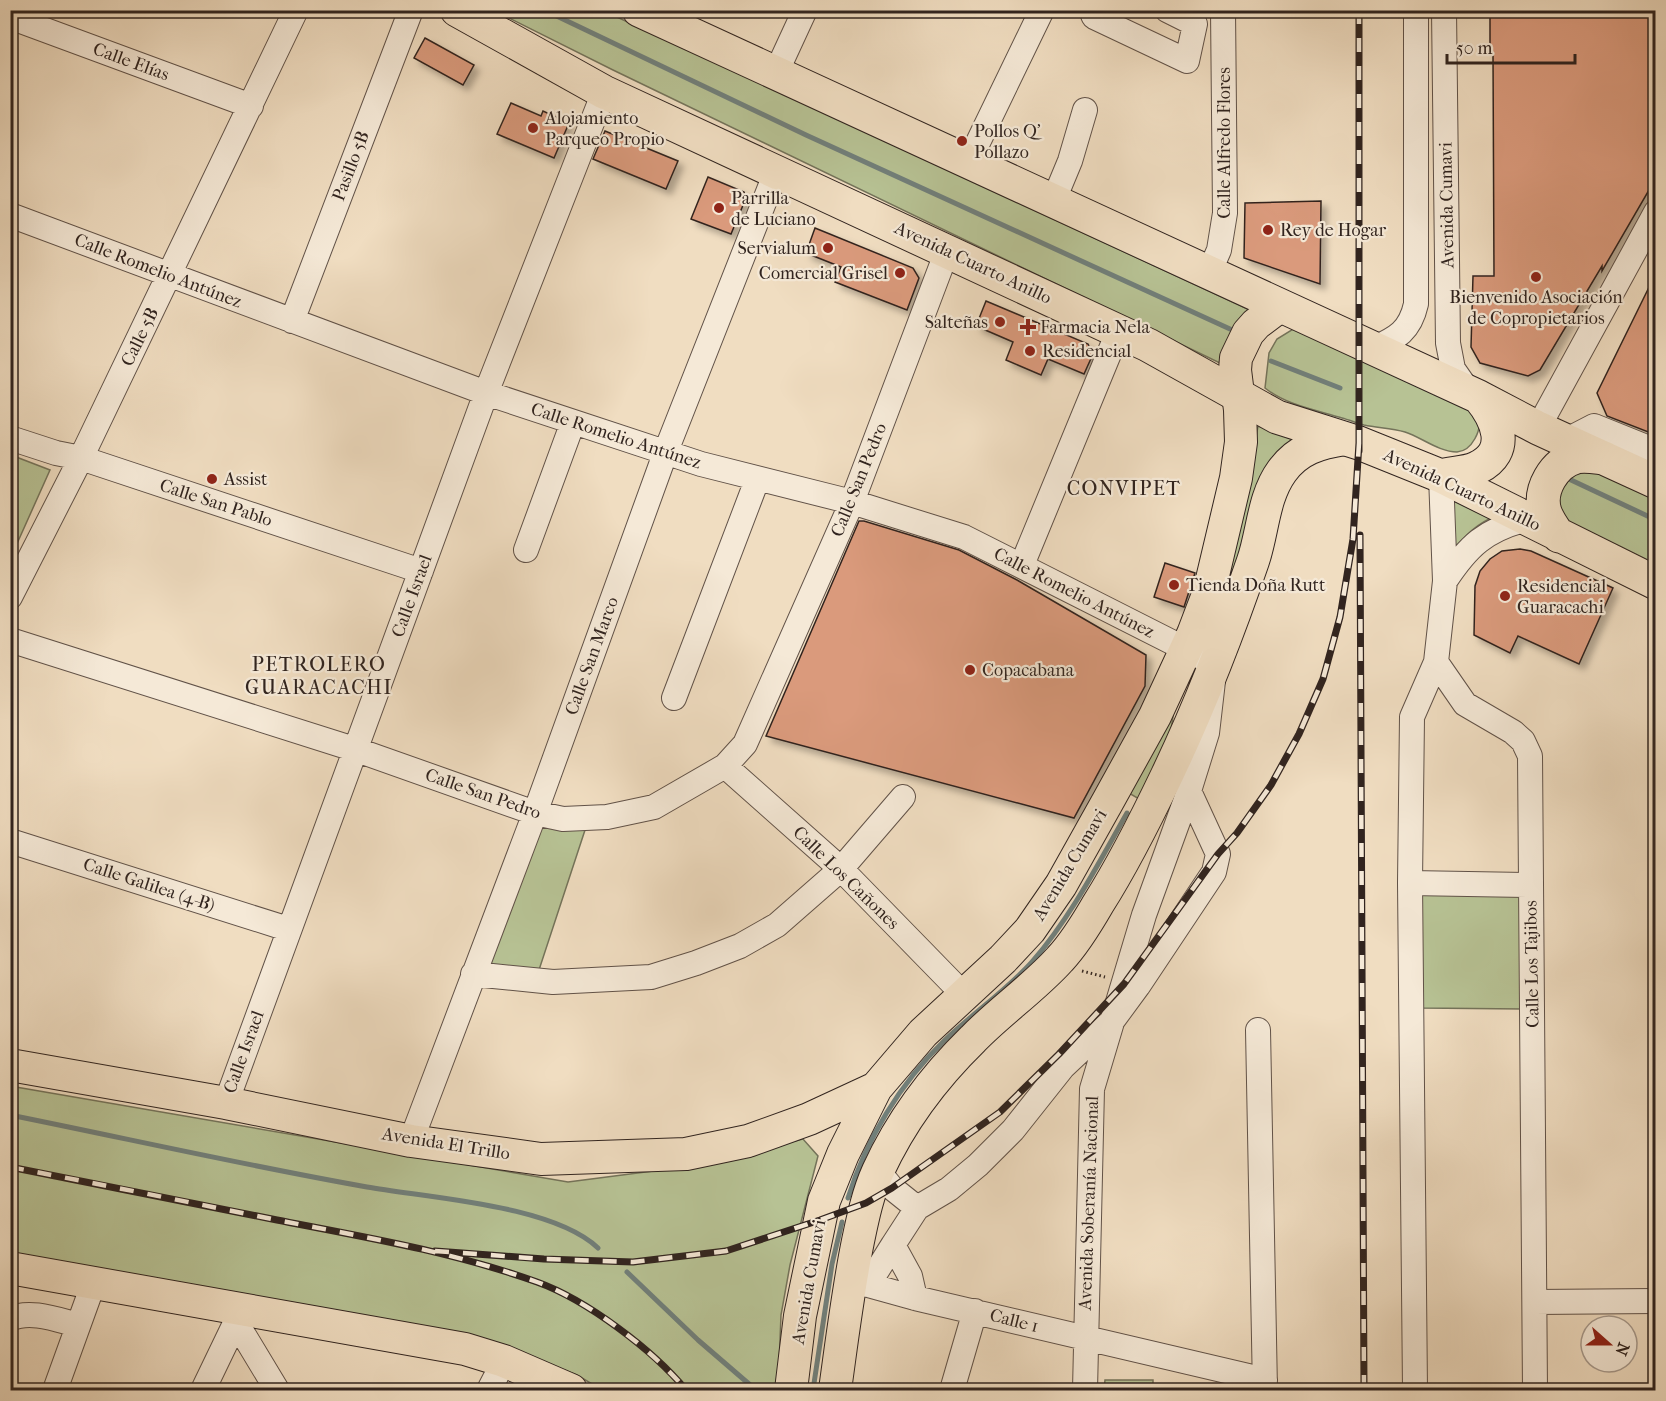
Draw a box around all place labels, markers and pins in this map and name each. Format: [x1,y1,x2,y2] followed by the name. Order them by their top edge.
[544,108,664,150] place label: Alojamiento Parqueo Propio
[526,121,540,135] marker: Alojamiento Parqueo Propio
[974,121,1043,163] place label: Pollos Q' Pollazo
[955,134,969,148] marker: Pollos Q' Pollazo
[731,188,816,230] place label: Parrilla de Luciano
[712,201,726,215] marker: Parrilla de Luciano
[1280,220,1387,241] place label: Rey de Hogar
[1261,223,1275,237] marker: Rey de Hogar
[737,238,816,259] place label: Servialum
[821,241,835,255] marker: Servialum
[759,263,888,284] place label: Comercial Grisel
[893,266,907,280] marker: Comercial Grisel
[1529,270,1543,284] marker: Bienvenido Asociación de Copropietarios
[1449,287,1623,329] place label: Bienvenido Asociación de Copropietarios
[925,312,988,333] place label: Salteñas
[993,315,1007,329] marker: Salteñas
[1040,317,1150,338] place label: Farmacia Nela
[1021,320,1035,334] marker: Farmacia Nela
[1042,341,1131,362] place label: Residencial
[1023,344,1037,358] marker: Residencial
[223,469,268,490] place label: Assist
[205,472,219,486] marker: Assist
[1186,575,1326,596] place label: Tienda Doña Rutt
[1517,576,1606,618] place label: Residencial Guaracachi
[1167,578,1181,592] marker: Tienda Doña Rutt
[1498,589,1512,603] marker: Residencial Guaracachi
[982,660,1075,681] place label: Copacabana
[963,663,977,677] marker: Copacabana

